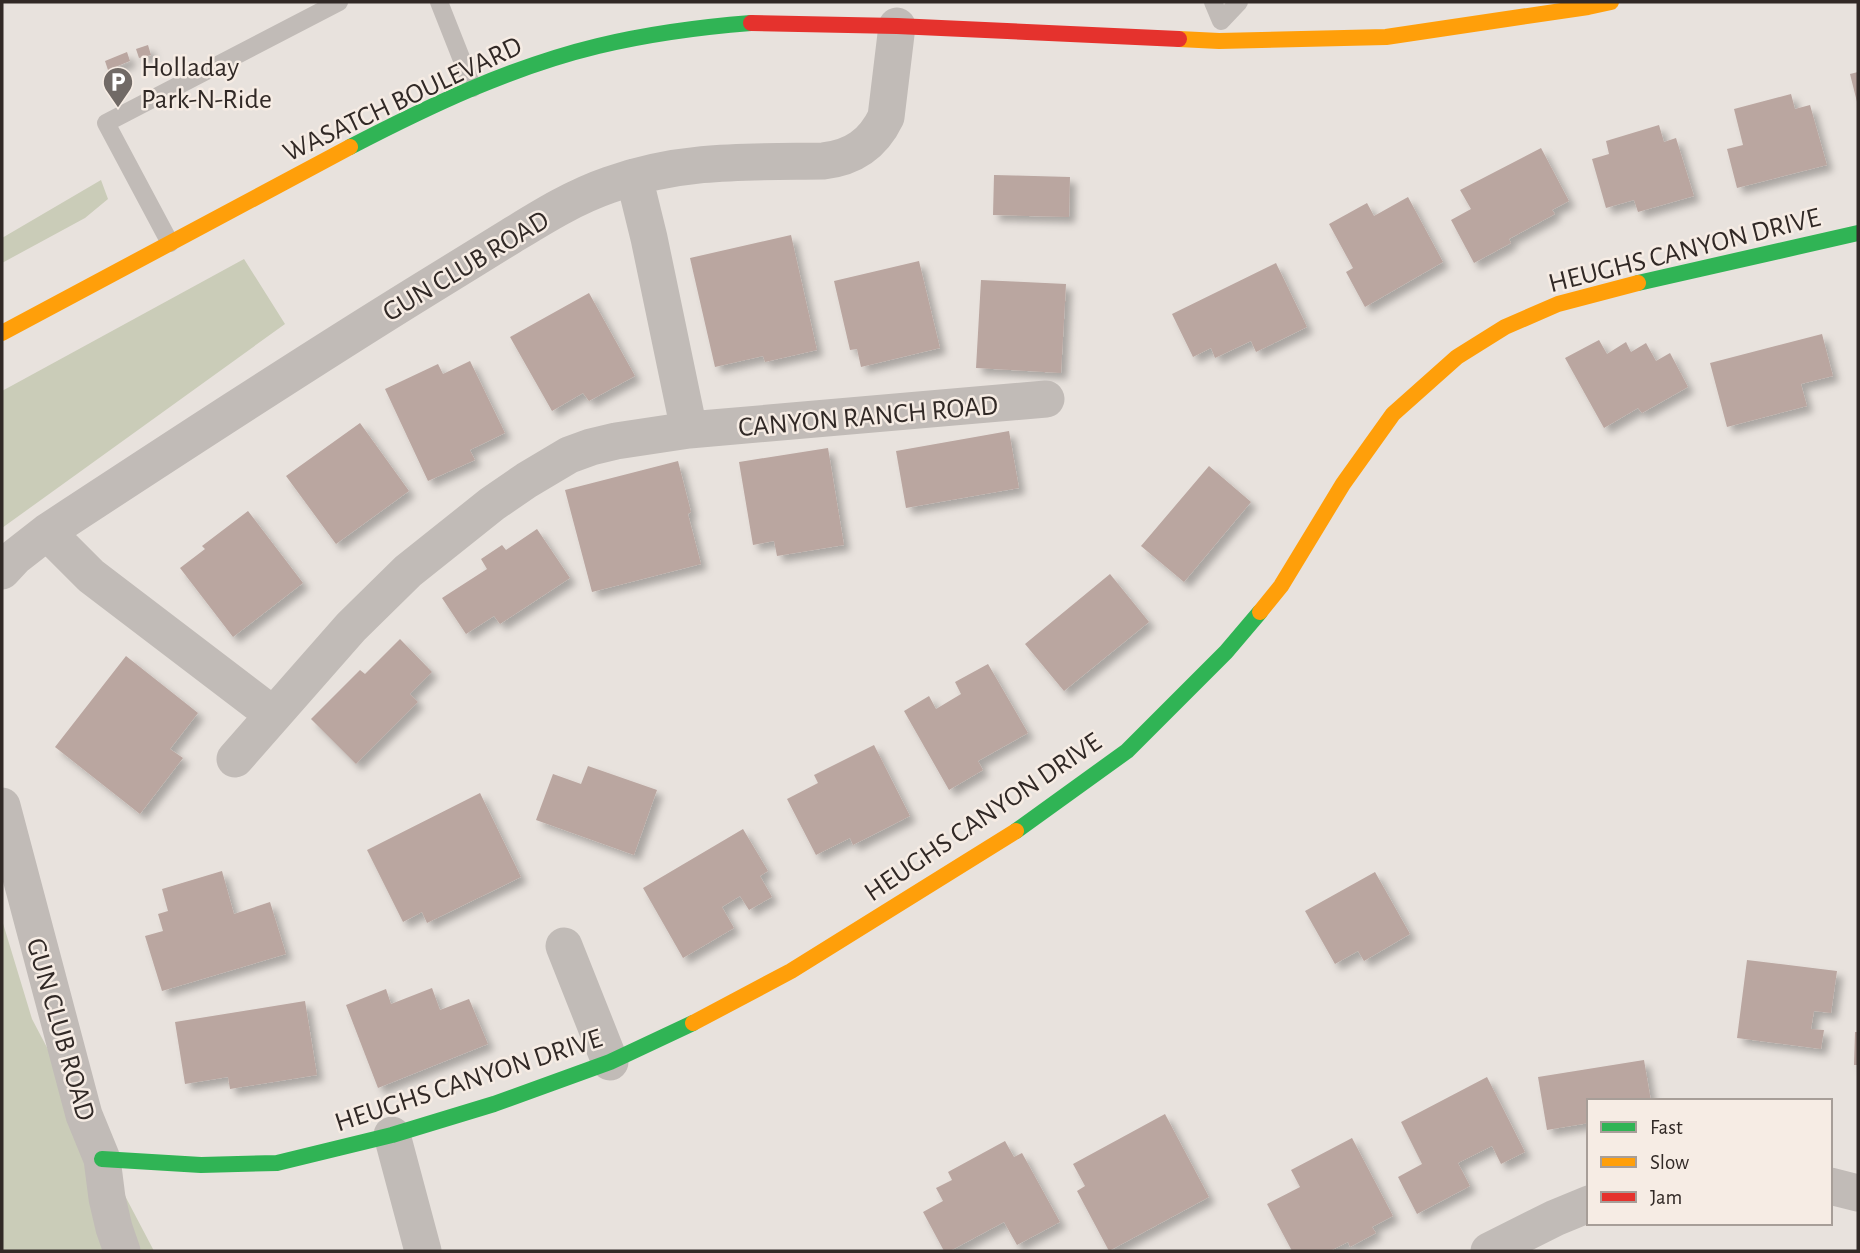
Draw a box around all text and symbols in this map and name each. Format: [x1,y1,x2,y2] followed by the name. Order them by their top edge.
[279,32,527,167] street label: WASATCH BOULEVARD
[141,54,272,114] place label: Holladay Park-N-Ride
[101,65,135,109] parking icon: Holladay Park-N-Ride
[1546,204,1823,298] street label: HEUGHS CANYON DRIVE
[378,206,554,327] street label: GUN CLUB ROAD
[737,392,999,442] street label: CANYON RANCH ROAD
[860,728,1107,907] street label: HEUGHS CANYON DRIVE
[21,935,100,1124] street label: GUN CLUB ROAD
[332,1024,606,1137] street label: HEUGHS CANYON DRIVE
[1587,1099,1832,1225] legend
[1650,1117,1683,1138] text: Fast
[1650,1152,1689,1173] text: Slow
[1650,1187,1682,1208] text: Jam

